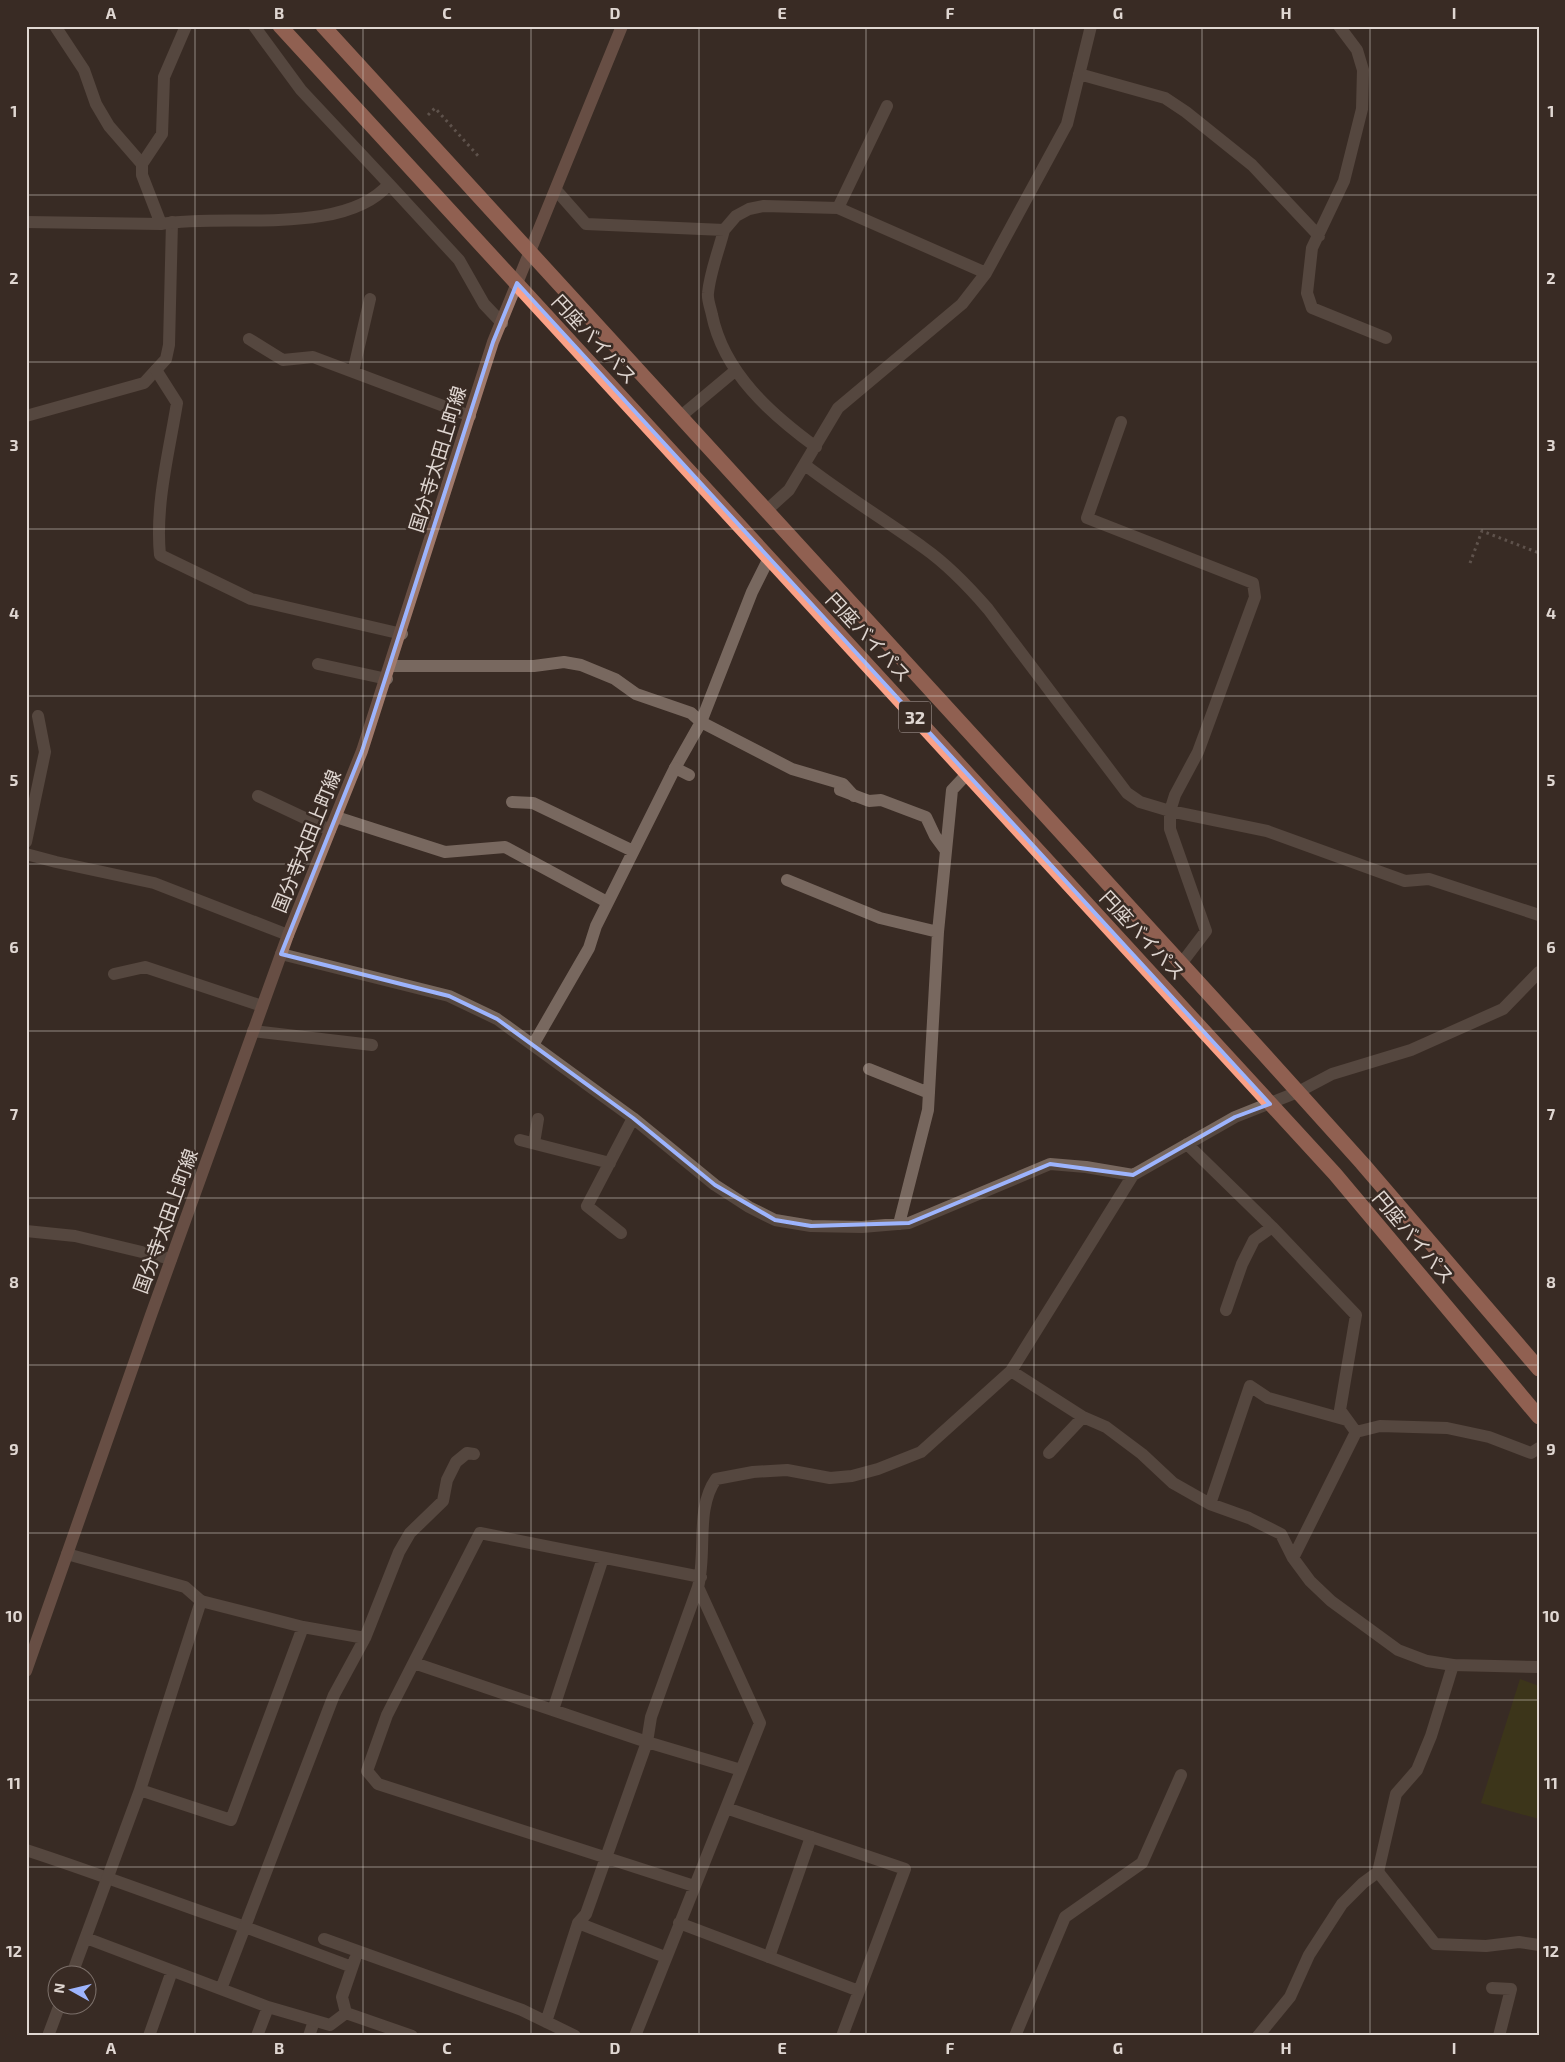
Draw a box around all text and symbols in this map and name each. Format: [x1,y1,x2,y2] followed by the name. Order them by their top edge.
[106,3,117,22] text: A
[274,3,284,22] text: B
[442,3,452,22] text: C
[610,3,621,22] text: D
[777,3,787,22] text: E
[946,3,955,22] text: F
[1113,3,1123,22] text: G
[1280,3,1292,22] text: H
[1452,3,1456,22] text: I
[11,101,17,120] text: 1
[1548,101,1554,120] text: 1
[9,268,19,287] text: 2
[1546,268,1556,287] text: 2
[548,290,642,388] street label: 円座バイパス
[404,383,470,535] street label: 国分寺太田上町線
[9,435,19,454] text: 3
[1546,435,1556,454] text: 3
[822,588,916,686] street label: 円座バイパス
[9,603,19,622] text: 4
[1546,603,1556,622] text: 4
[899,702,931,732] road number: 32
[267,766,345,916] street label: 国分寺太田上町線
[10,770,19,789] text: 5
[1547,770,1556,789] text: 5
[1096,886,1190,984] street label: 円座バイパス
[9,937,19,956] text: 6
[1546,937,1556,956] text: 6
[10,1104,19,1123] text: 7
[1547,1104,1556,1123] text: 7
[128,1146,202,1296] street label: 国分寺太田上町線
[1369,1186,1459,1288] street label: 円座バイパス
[9,1272,19,1291] text: 8
[1546,1272,1556,1291] text: 8
[9,1439,19,1458] text: 9
[1546,1439,1556,1458] text: 9
[5,1606,23,1625] text: 10
[1542,1606,1560,1625] text: 10
[7,1773,21,1792] text: 11
[1544,1773,1558,1792] text: 11
[6,1941,22,1960] text: 12
[1543,1941,1559,1960] text: 12
[48,1964,98,2014] north arrow
[50,1982,68,1994] text: N
[106,2038,117,2057] text: A
[274,2038,284,2057] text: B
[442,2038,452,2057] text: C
[610,2038,621,2057] text: D
[777,2038,787,2057] text: E
[946,2038,955,2057] text: F
[1113,2038,1123,2057] text: G
[1280,2038,1292,2057] text: H
[1452,2038,1456,2057] text: I

